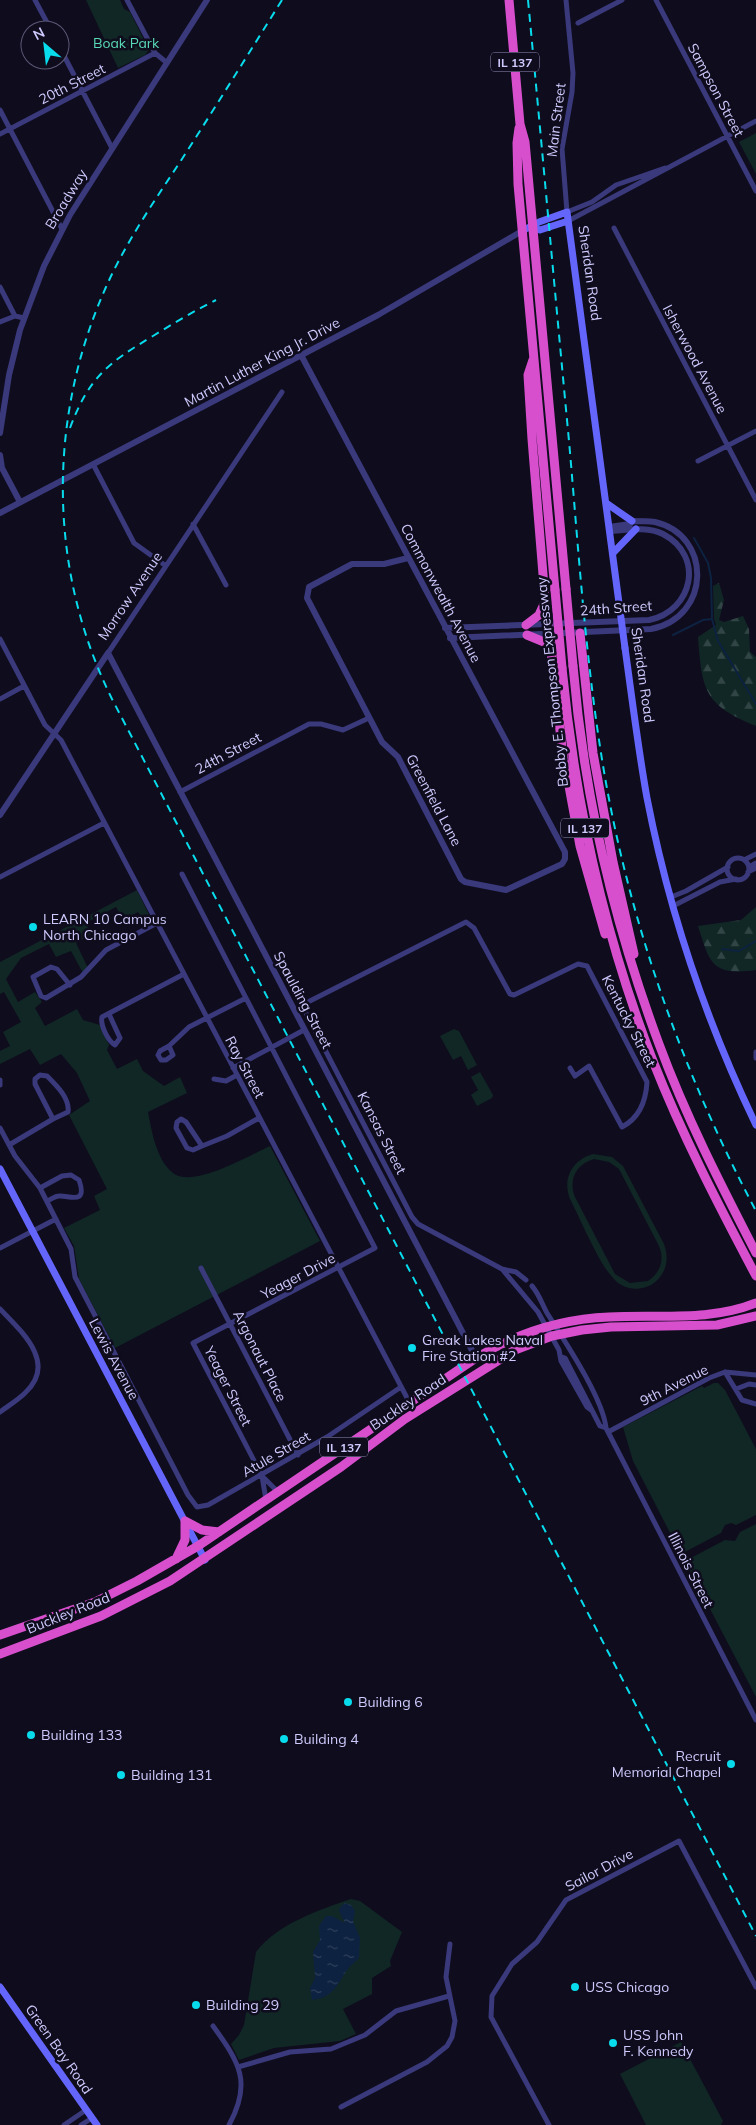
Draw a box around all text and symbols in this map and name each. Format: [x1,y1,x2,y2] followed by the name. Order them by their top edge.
[20,20,70,70] north arrow
[30,23,48,44] text: N
[93,34,160,52] park label: Boak Park
[684,40,748,140] street label: Sampson Street
[491,52,539,72] road number: IL 137
[36,60,108,108] street label: 20th Street
[543,82,569,158] street label: Main Street
[41,165,91,232] street label: Broadway
[574,224,606,322] street label: Sheridan Road
[659,301,731,417] street label: Isherwood Avenue
[181,313,343,411] street label: Martin Luther King Jr. Drive
[397,520,485,666] street label: Commonwealth Avenue
[94,548,166,644] street label: Morrow Avenue
[532,576,572,788] street label: Bobby E. Thompson Expressway
[579,596,653,619] street label: 24th Street
[627,626,659,724] street label: Sheridan Road
[192,728,264,778] street label: 24th Street
[402,751,466,849] street label: Greenfield Lane
[561,818,609,838] road number: IL 137
[43,910,167,944] place label: LEARN 10 Campus North Chicago
[27,921,39,933] marker: LEARN 10 Campus North Chicago
[270,948,336,1052] street label: Spaulding Street
[598,972,660,1070] street label: Kentucky Street
[221,1033,269,1101] street label: Ray Street
[354,1089,411,1177] street label: Kansas Street
[257,1249,338,1304] street label: Yeager Drive
[229,1307,291,1405] street label: Argonaut Place
[85,1315,143,1403] street label: Lewis Avenue
[422,1331,543,1365] place label: Greak Lakes Naval Fire Station #2
[200,1342,256,1429] street label: Yeager Street
[406,1342,418,1354] marker: Greak Lakes Naval Fire Station #2
[637,1360,711,1410] street label: 9th Avenue
[366,1370,450,1434] street label: Buckley Road
[238,1427,314,1481] street label: Atule Street
[320,1438,368,1456] road number: IL 137
[664,1529,718,1611] street label: Illinois Street
[24,1588,112,1638] street label: Buckley Road
[358,1693,423,1711] place label: Building 6
[342,1696,354,1708] marker: Building 6
[41,1726,123,1744] place label: Building 133
[25,1729,37,1741] marker: Building 133
[294,1730,359,1748] place label: Building 4
[278,1733,290,1745] marker: Building 4
[612,1747,721,1781] place label: Recruit Memorial Chapel
[725,1758,737,1770] marker: Recruit Memorial Chapel
[131,1766,213,1784] place label: Building 131
[115,1769,127,1781] marker: Building 131
[562,1845,636,1895] street label: Sailor Drive
[585,1978,669,1996] place label: USS Chicago
[569,1981,581,1993] marker: USS Chicago
[206,1996,279,2014] place label: Building 29
[190,1999,202,2011] marker: Building 29
[21,2001,97,2097] street label: Green Bay Road
[623,2026,694,2060] place label: USS John F. Kennedy
[607,2037,619,2049] marker: USS John F. Kennedy

